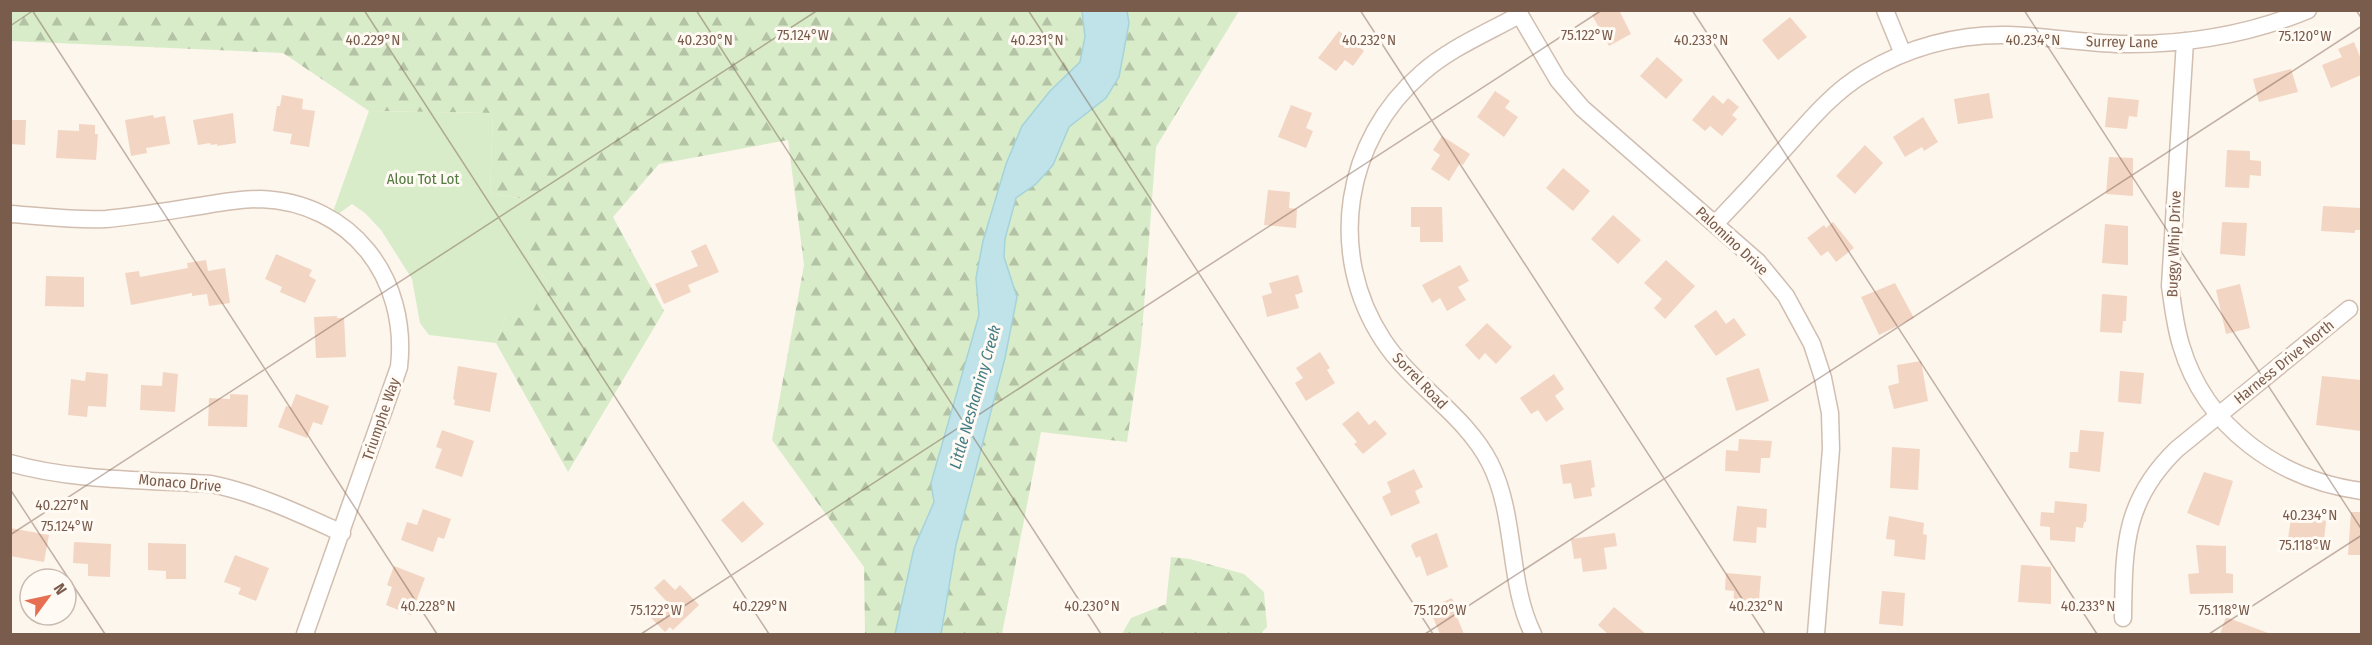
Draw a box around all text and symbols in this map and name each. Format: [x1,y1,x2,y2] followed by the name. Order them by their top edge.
[777,26,829,44] text: 75.124°W
[1561,26,1613,44] text: 75.122°W
[2279,27,2331,45] text: 75.120°W
[346,31,400,49] text: 40.229°N
[677,31,733,49] text: 40.230°N
[1010,31,1064,49] text: 40.231°N
[1342,31,1396,49] text: 40.232°N
[1674,31,1728,49] text: 40.233°N
[2006,31,2060,49] text: 40.234°N
[2086,32,2158,52] street label: Surrey Lane
[387,170,459,188] park label: Alou Tot Lot
[2163,190,2185,298] street label: Buggy Whip Drive
[1692,203,1772,279] street label: Palomino Drive
[2230,316,2338,408] street label: Harness Drive North
[945,323,1005,471] water label: Little Neshaminy Creek
[1389,349,1451,413] street label: Sorrel Road
[358,375,404,463] street label: Triumphe Way
[138,470,222,496] street label: Monaco Drive
[35,496,89,514] text: 40.227°N
[2283,506,2337,524] text: 40.234°N
[41,517,93,535] text: 75.124°W
[2279,536,2331,554] text: 75.118°W
[18,567,78,627] north arrow
[50,580,71,598] text: N
[400,597,456,615] text: 40.228°N
[733,597,787,615] text: 40.229°N
[1064,597,1120,615] text: 40.230°N
[1729,597,1783,615] text: 40.232°N
[2061,597,2115,615] text: 40.233°N
[630,601,682,619] text: 75.122°W
[1414,601,1466,619] text: 75.120°W
[2198,601,2250,619] text: 75.118°W

